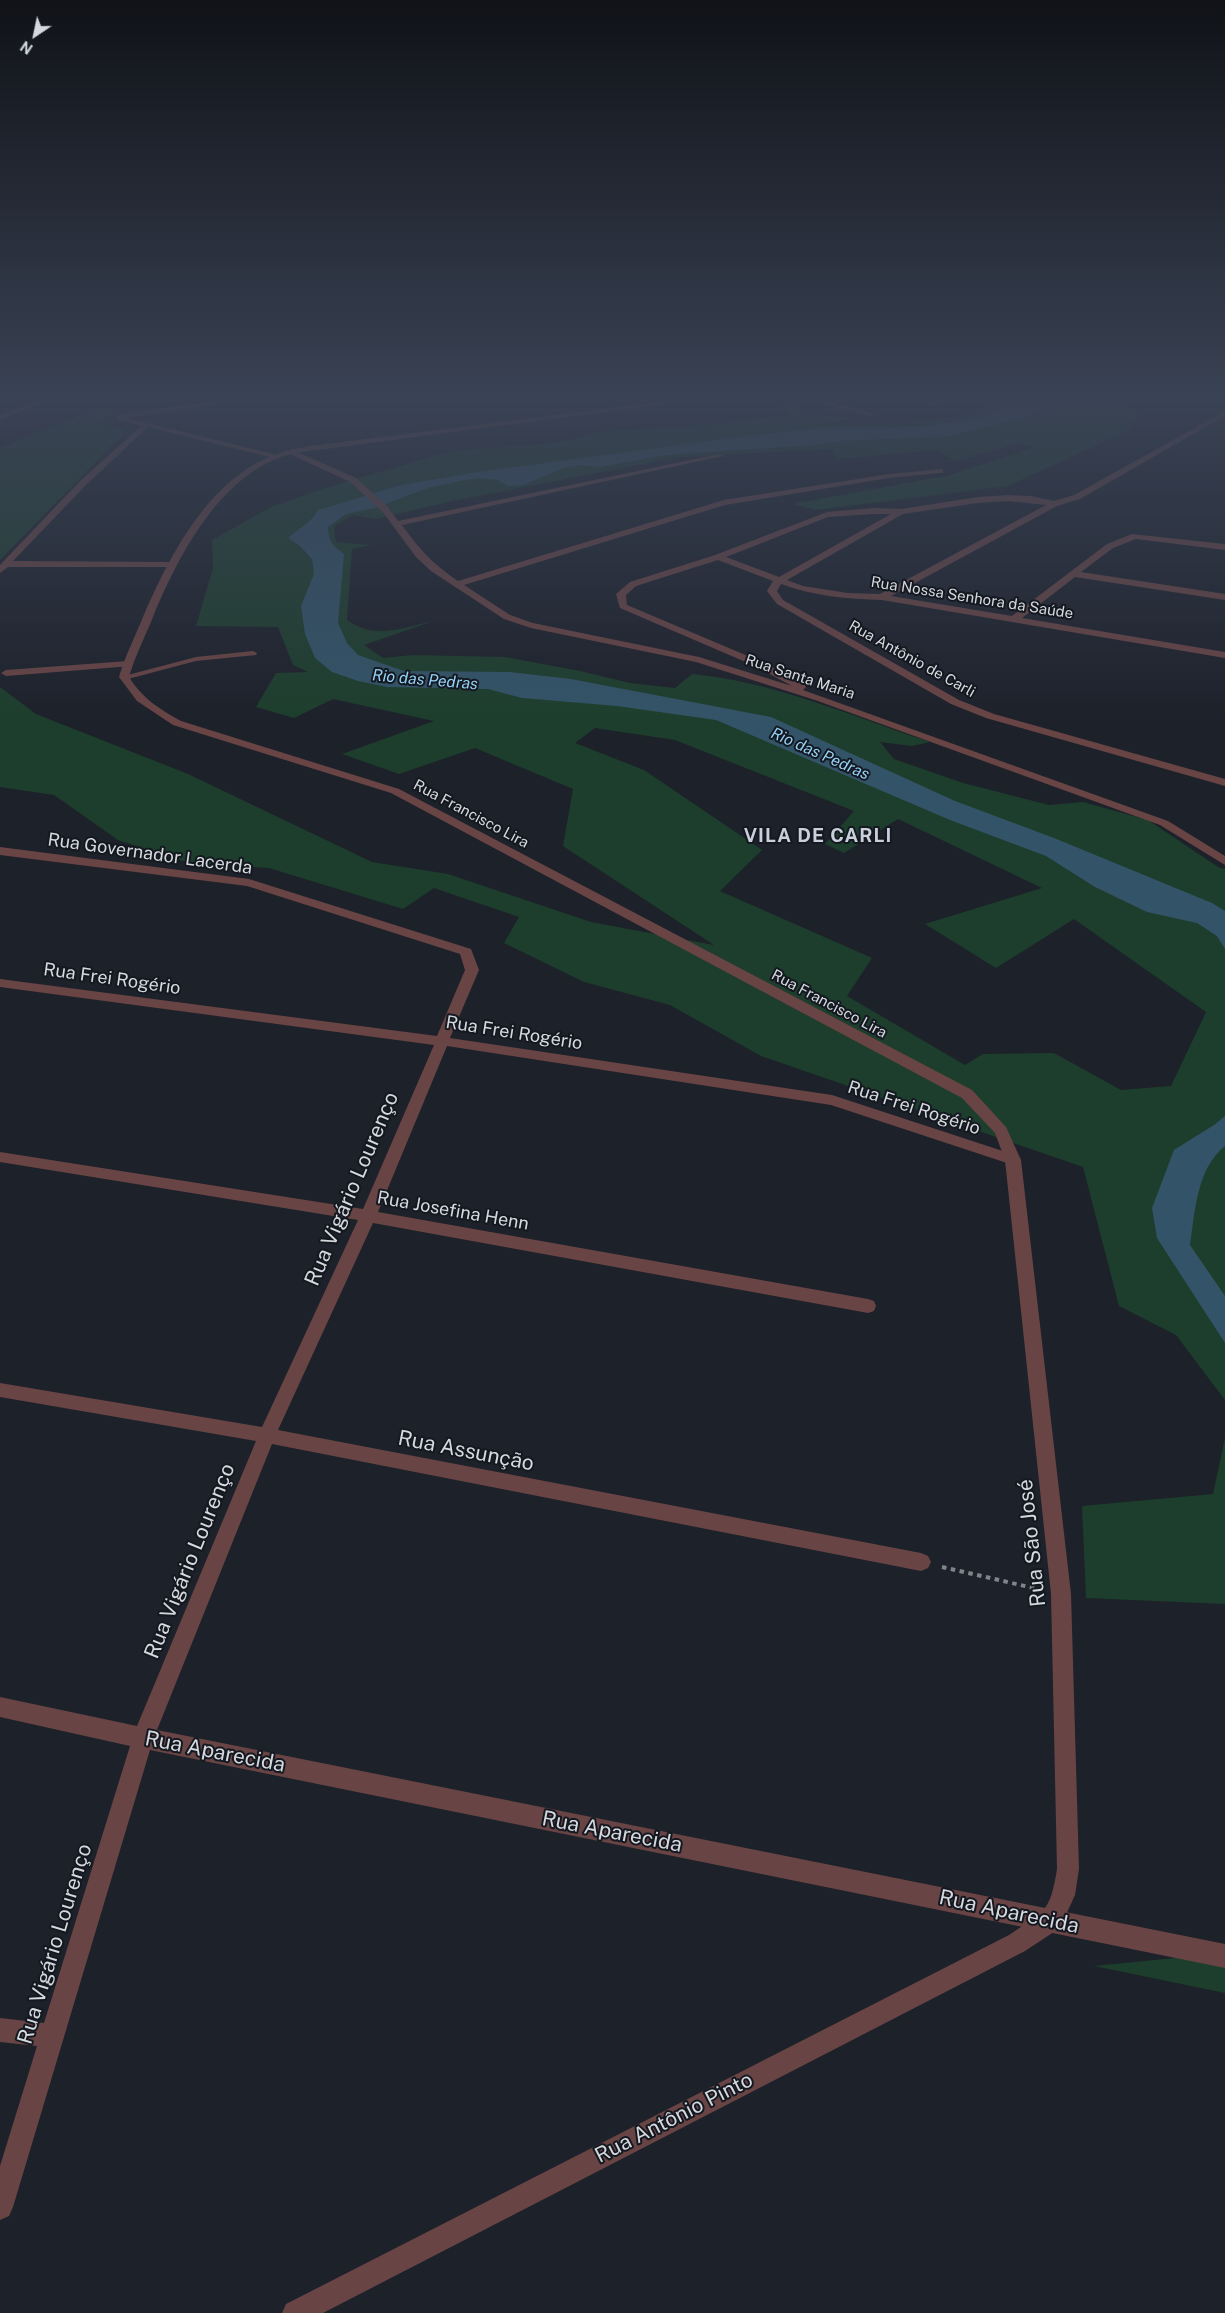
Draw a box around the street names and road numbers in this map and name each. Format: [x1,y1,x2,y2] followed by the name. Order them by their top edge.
[870,573,1074,623] street label: Rua Nossa Senhora da Saúde
[846,617,978,701] street label: Rua Antônio de Carli
[743,651,857,703] street label: Rua Santa Maria
[410,776,532,852] street label: Rua Francisco Lira
[46,829,254,879] street label: Rua Governador Lacerda
[42,959,182,999] street label: Rua Frei Rogério
[768,966,890,1042] street label: Rua Francisco Lira
[444,1012,584,1054] street label: Rua Frei Rogério
[845,1076,983,1140] street label: Rua Frei Rogério
[300,1088,404,1290] street label: Rua Vigário Lourenço
[375,1187,531,1235] street label: Rua Josefina Henn
[396,1425,536,1477] street label: Rua Assunção
[139,1460,241,1662] street label: Rua Vigário Lourenço
[1013,1478,1051,1608] street label: Rua São José
[143,1726,287,1778] street label: Rua Aparecida
[540,1806,684,1858] street label: Rua Aparecida
[13,1841,97,2047] street label: Rua Vigário Lourenço
[937,1885,1081,1939] street label: Rua Aparecida
[591,2067,757,2169] street label: Rua Antônio Pinto

